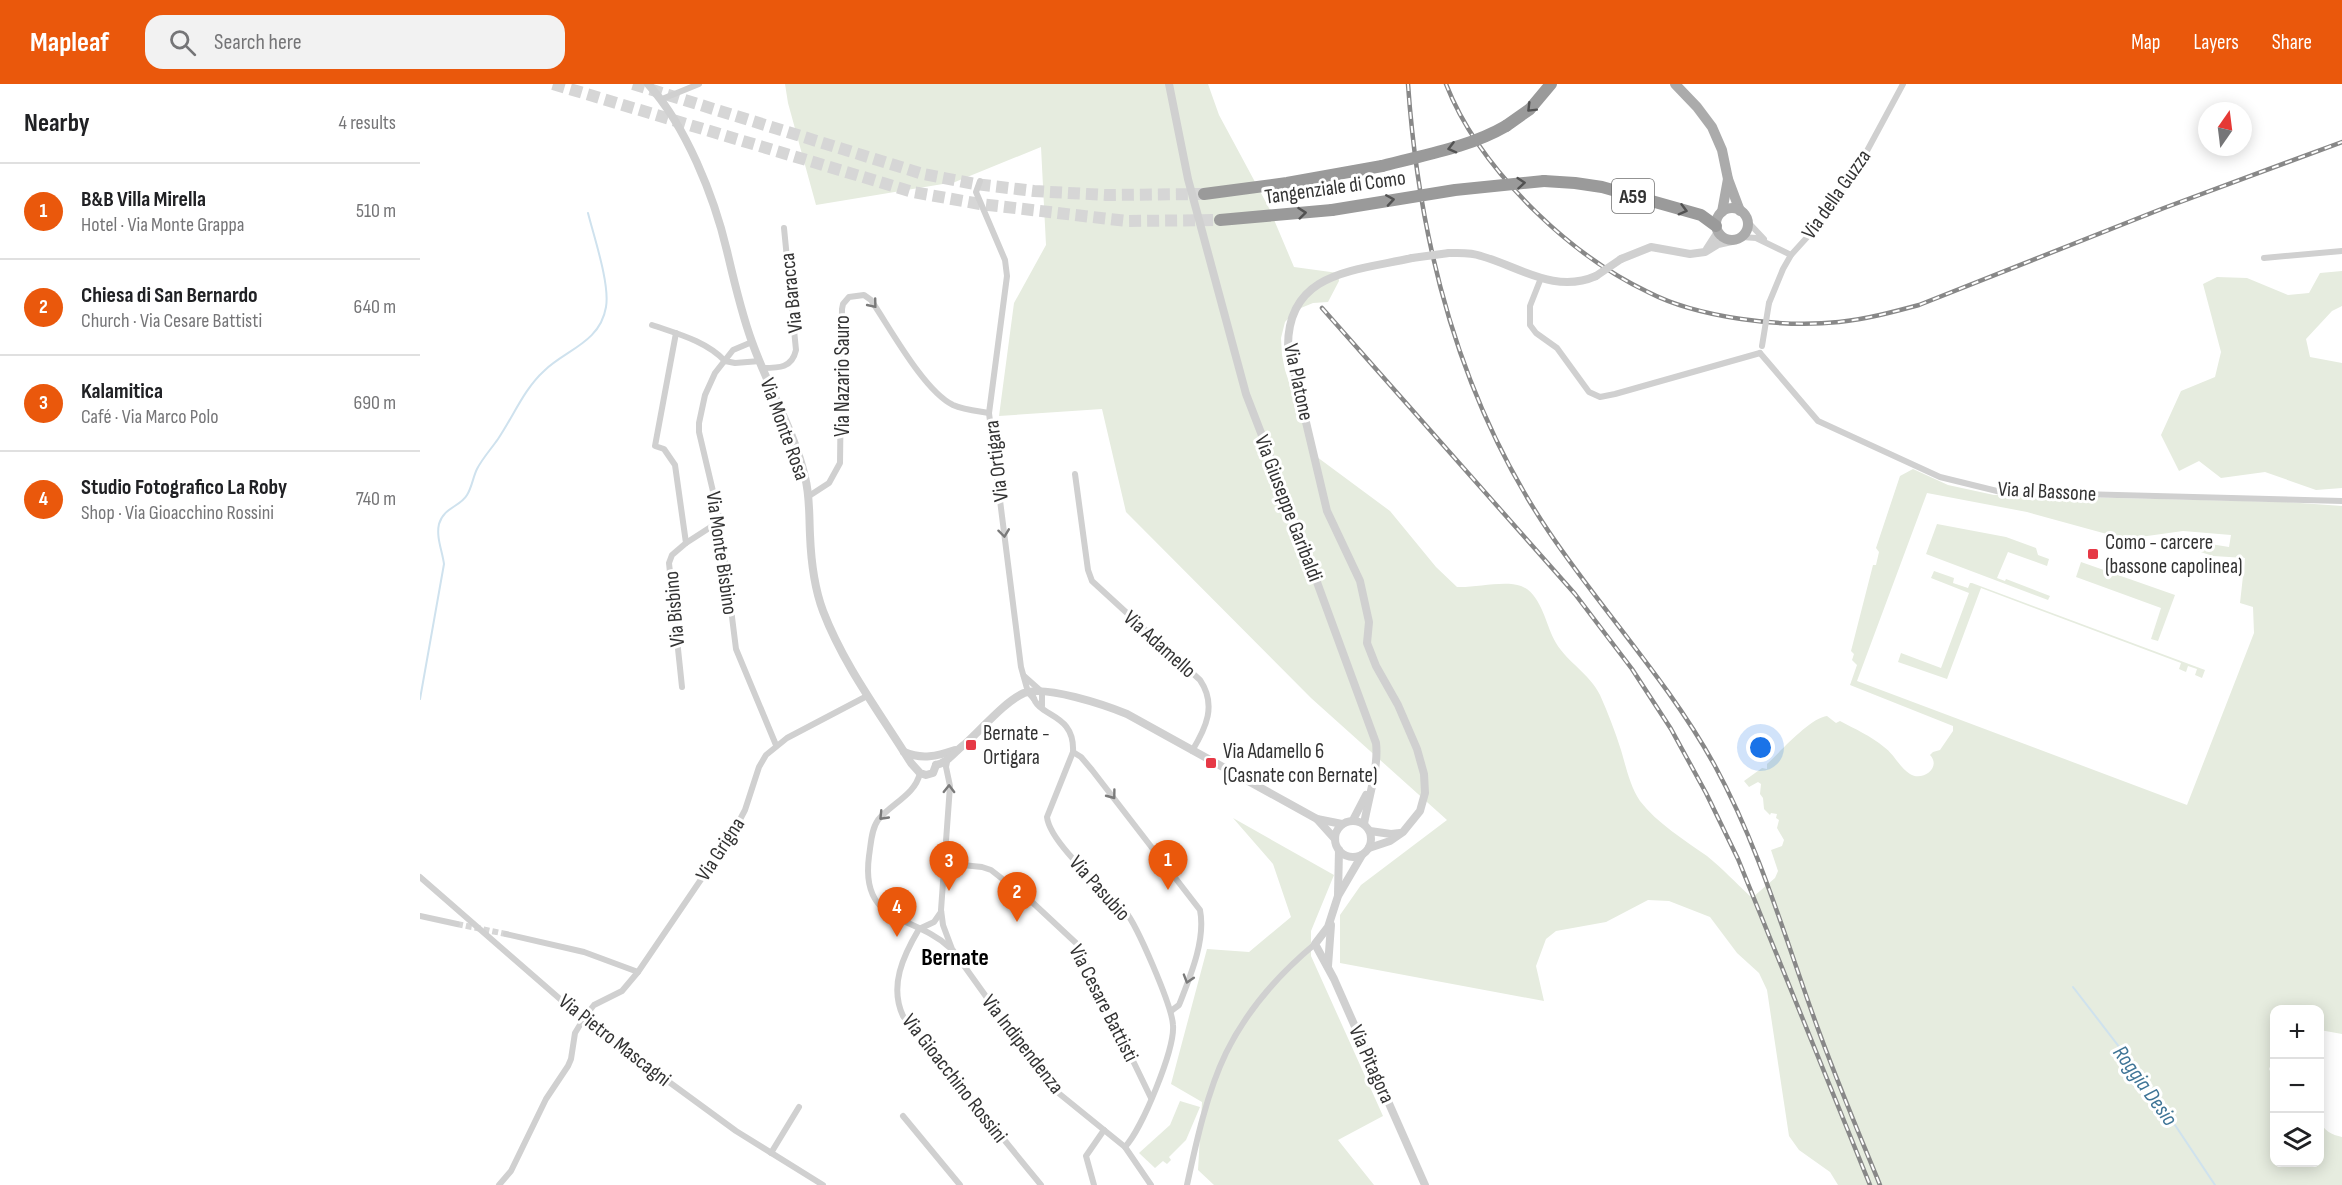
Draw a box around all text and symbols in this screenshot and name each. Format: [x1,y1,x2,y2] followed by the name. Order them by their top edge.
[145,15,565,69] search box
[30,26,109,59] text: Mapleaf
[166,26,199,59] icon: search
[214,29,302,56] text: Search here
[2131,30,2160,55] text: Map
[2193,30,2239,55] text: Layers
[2272,30,2312,55] text: Share
[1527,100,1538,111] one-way arrow
[2198,102,2252,156] north arrow
[24,108,90,139] text: Nearby
[339,111,396,135] text: 4 results
[1447,140,1457,153] one-way arrow
[1796,145,1876,244] street label: Via della Guzza
[1263,165,1407,210] street label: Tangenziale di Como
[1516,177,1525,190] one-way arrow
[1612,179,1654,213] road number: A59
[81,186,206,213] text: B&B Villa Mirella
[1385,194,1395,207] one-way arrow
[40,199,47,223] text: 1
[356,199,396,223] text: 510 m
[1677,203,1688,215] one-way arrow
[1297,207,1306,220] one-way arrow
[81,213,245,237] text: Hotel · Via Monte Grappa
[775,252,808,334] street label: Via Baracca
[81,282,258,309] text: Chiesa di San Bernardo
[39,295,48,319] text: 2
[354,295,396,319] text: 640 m
[865,297,876,308] one-way arrow
[81,309,262,333] text: Church · Via Cesare Battisti
[830,315,855,437] street label: Via Nazario Sauro
[1278,341,1319,423] street label: Via Platone
[755,375,815,484] street label: Via Monte Rosa
[81,378,163,405] text: Kalamitica
[39,391,48,415] text: 3
[354,391,396,415] text: 690 m
[81,405,219,429] text: Café · Via Marco Polo
[979,419,1014,503] street label: Via Ortigara
[1249,431,1328,585] street label: Via Giuseppe Garibaldi
[81,474,287,501] text: Studio Fotografico La Roby
[1997,476,2097,507] street label: Via al Bassone
[39,487,48,511] text: 4
[356,487,396,511] text: 740 m
[700,490,743,616] street label: Via Monte Bisbino
[81,501,274,525] text: Shop · Via Gioacchino Rossini
[998,529,1010,538] one-way arrow
[2105,530,2243,579] place label: Como - carcere (bassone capolinea)
[2086,547,2100,561] marker: Como - carcere (bassone capolinea)
[659,570,690,648] street label: Via Bisbino
[1118,605,1201,683] street label: Via Adamello
[983,721,1050,770] place label: Bernate - Ortigara
[1746,733,1775,762] your location
[964,738,978,752] marker: Bernate - Ortigara
[1223,739,1378,788] place label: Via Adamello 6 (Casnate con Bernate)
[1204,756,1218,770] marker: Via Adamello 6 (Casnate con Bernate)
[943,785,955,794] one-way arrow
[1105,789,1116,800] one-way arrow
[879,810,890,820] one-way arrow
[691,813,750,886] street label: Via Grigna
[1148,840,1188,890] pin: 1
[930,842,968,891] pin: 3
[1064,851,1135,926] street label: Via Pasubio
[998,872,1036,922] pin: 2
[878,888,916,937] pin: 4
[1063,940,1144,1066] street label: Via Cesare Battisti
[921,943,989,972] district label: Bernate
[1183,973,1195,984] one-way arrow
[554,989,676,1092] street label: Via Pietro Mascagni
[976,990,1069,1099] street label: Via Indipendenza
[2270,1005,2324,1167] map controls
[2270,1005,2324,1059] button: +
[897,1009,1013,1148] street label: Via Gioacchino Rossini
[1343,1021,1400,1107] street label: Via Pitagora
[2107,1040,2183,1131] water label: Roggia Desio
[2270,1059,2324,1113] button: −
[2270,1113,2324,1167] button: layers

